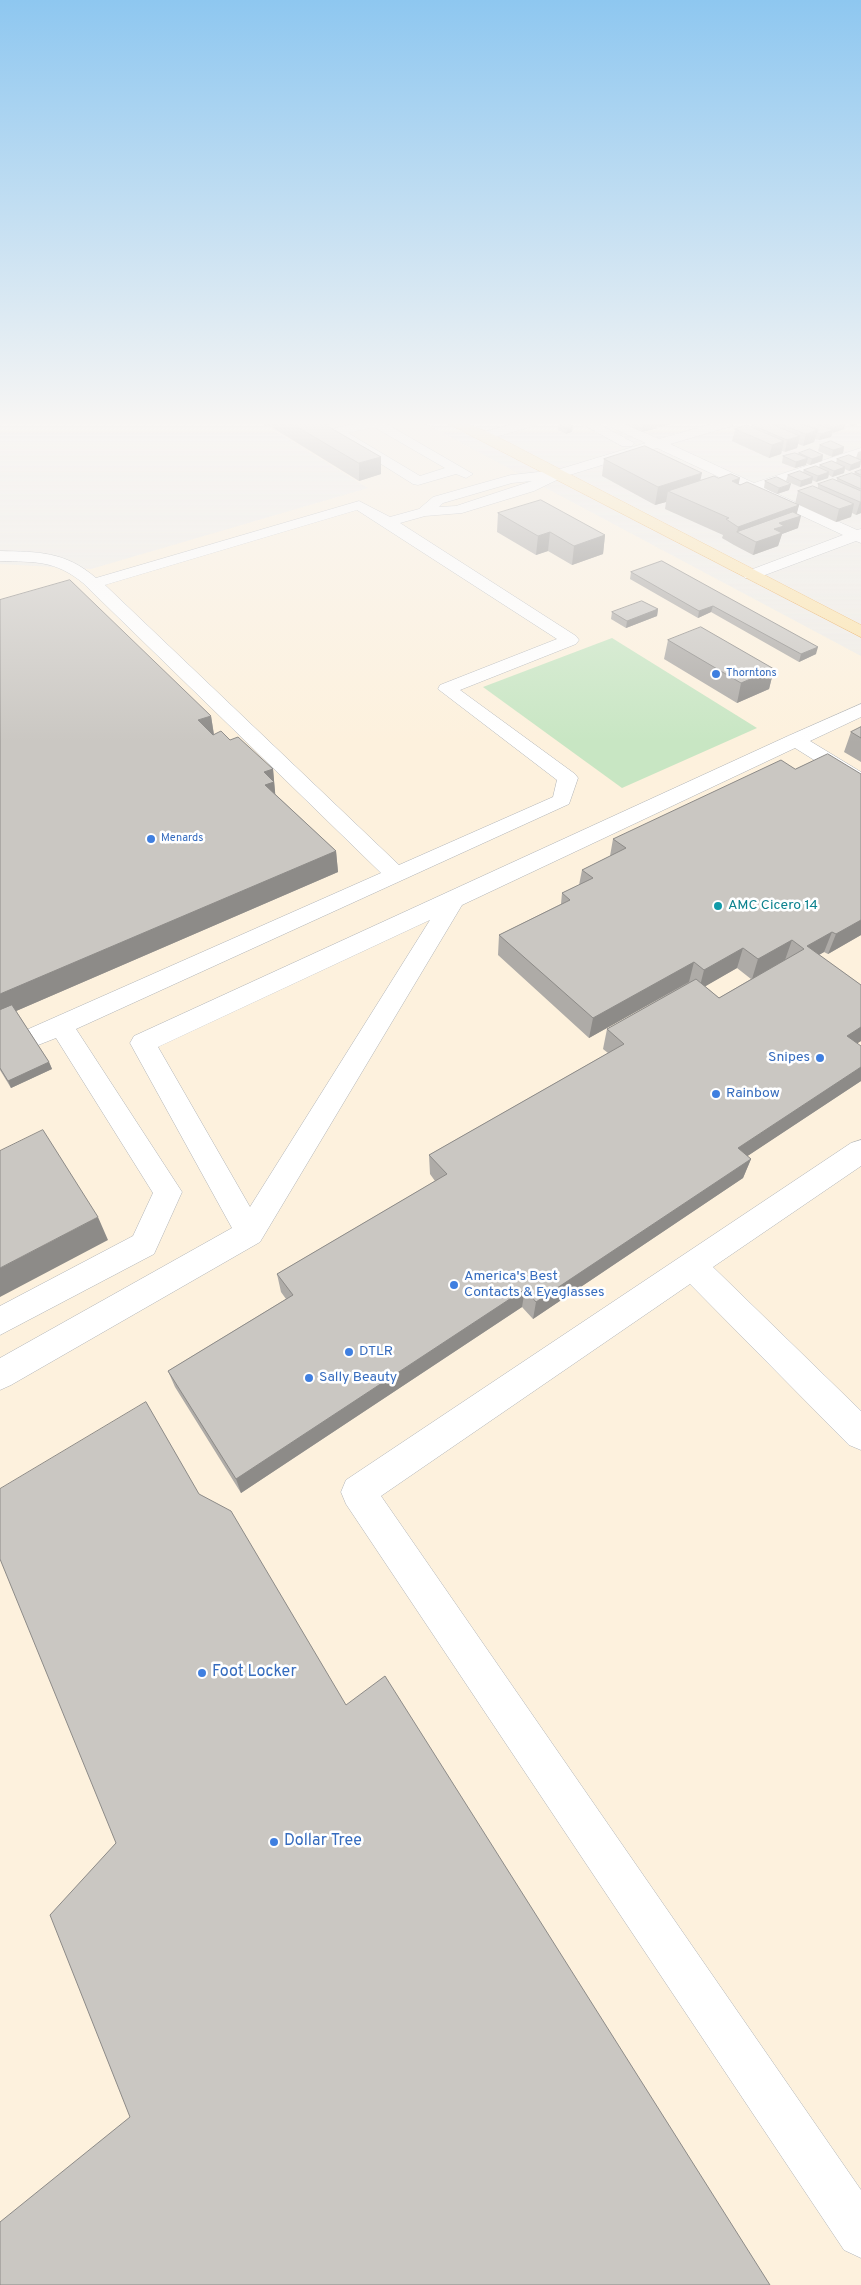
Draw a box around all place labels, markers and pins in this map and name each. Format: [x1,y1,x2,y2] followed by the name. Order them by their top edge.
[726,667,777,681] place label: Thorntons
[710,668,722,680] marker: Thorntons
[161,832,203,846] place label: Menards
[145,833,157,845] marker: Menards
[728,898,818,914] place label: AMC Cicero 14
[712,900,724,912] marker: AMC Cicero 14
[768,1050,810,1066] place label: Snipes
[814,1052,826,1064] marker: Snipes
[726,1086,780,1102] place label: Rainbow
[710,1088,722,1100] marker: Rainbow
[464,1269,605,1302] place label: America's Best Contacts & Eyeglasses
[448,1279,460,1291] marker: America's Best Contacts & Eyeglasses
[359,1344,393,1360] place label: DTLR
[343,1346,355,1358] marker: DTLR
[319,1370,397,1386] place label: Sally Beauty
[303,1372,315,1384] marker: Sally Beauty
[212,1663,297,1683] place label: Foot Locker
[196,1667,208,1679] marker: Foot Locker
[284,1832,362,1852] place label: Dollar Tree
[268,1836,280,1848] marker: Dollar Tree

